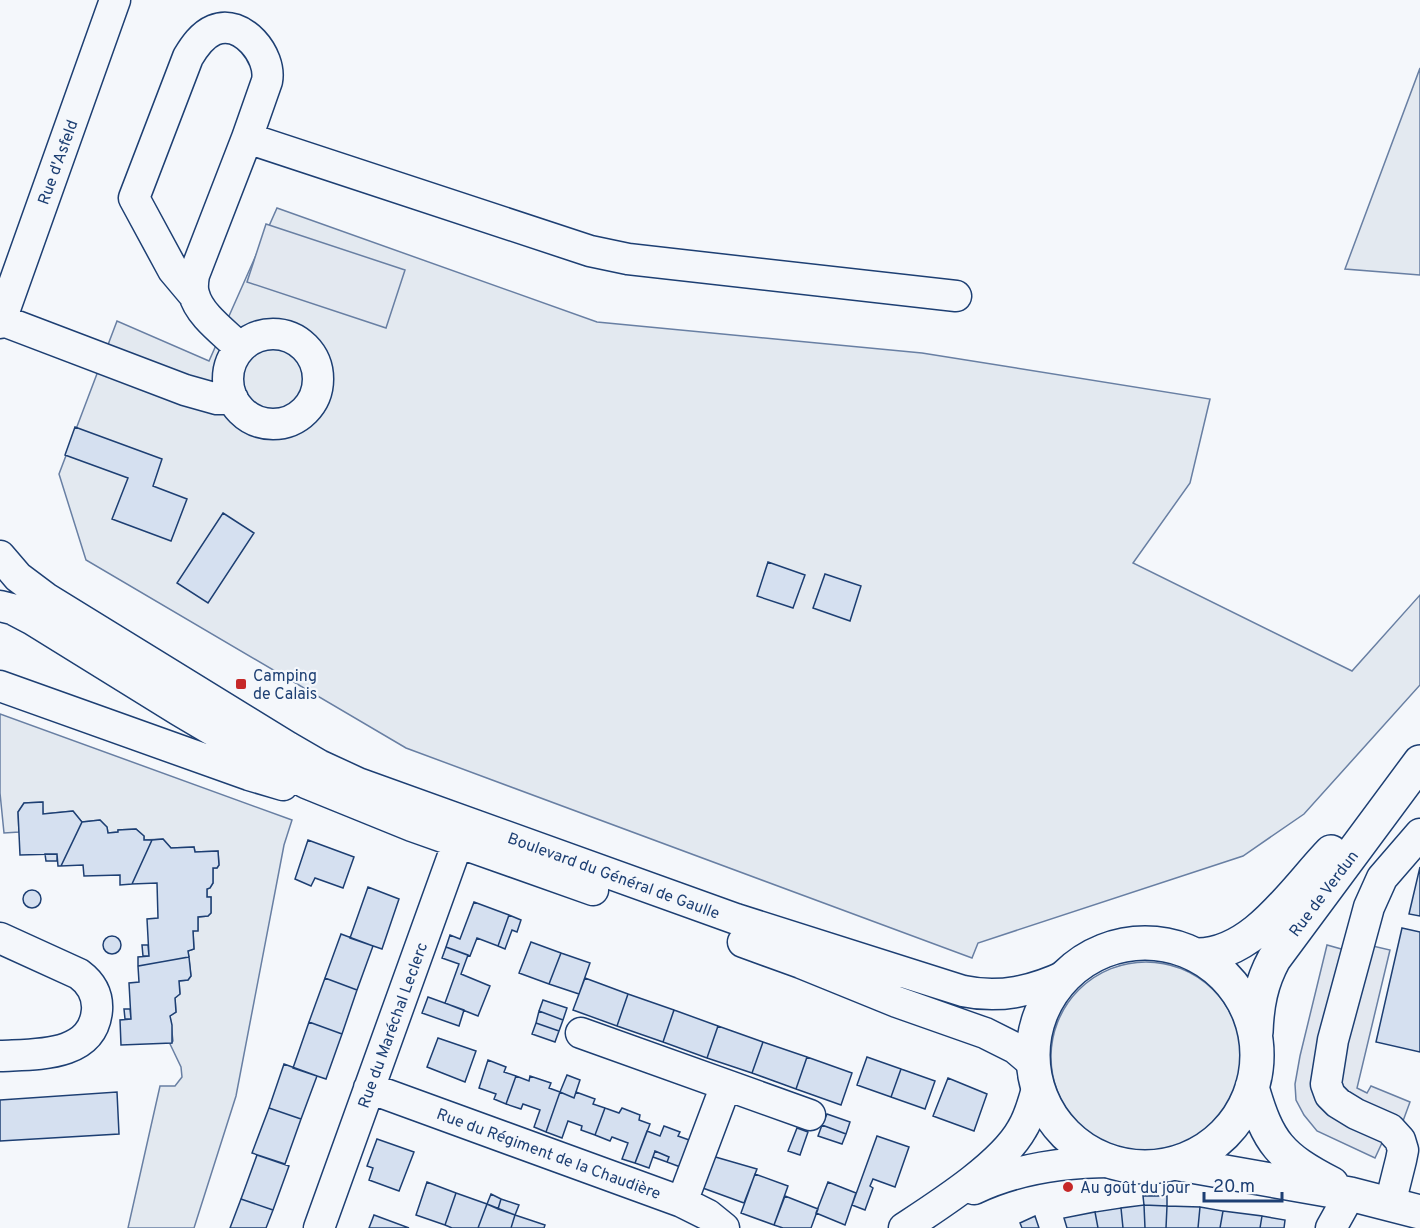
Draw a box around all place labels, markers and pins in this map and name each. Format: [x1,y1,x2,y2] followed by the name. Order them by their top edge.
[253,667,317,705] place label: Camping de Calais
[234,677,248,691] marker: Camping de Calais
[1080,1179,1190,1199] place label: Au goût du jour
[1061,1180,1075,1194] marker: Au goût du jour

